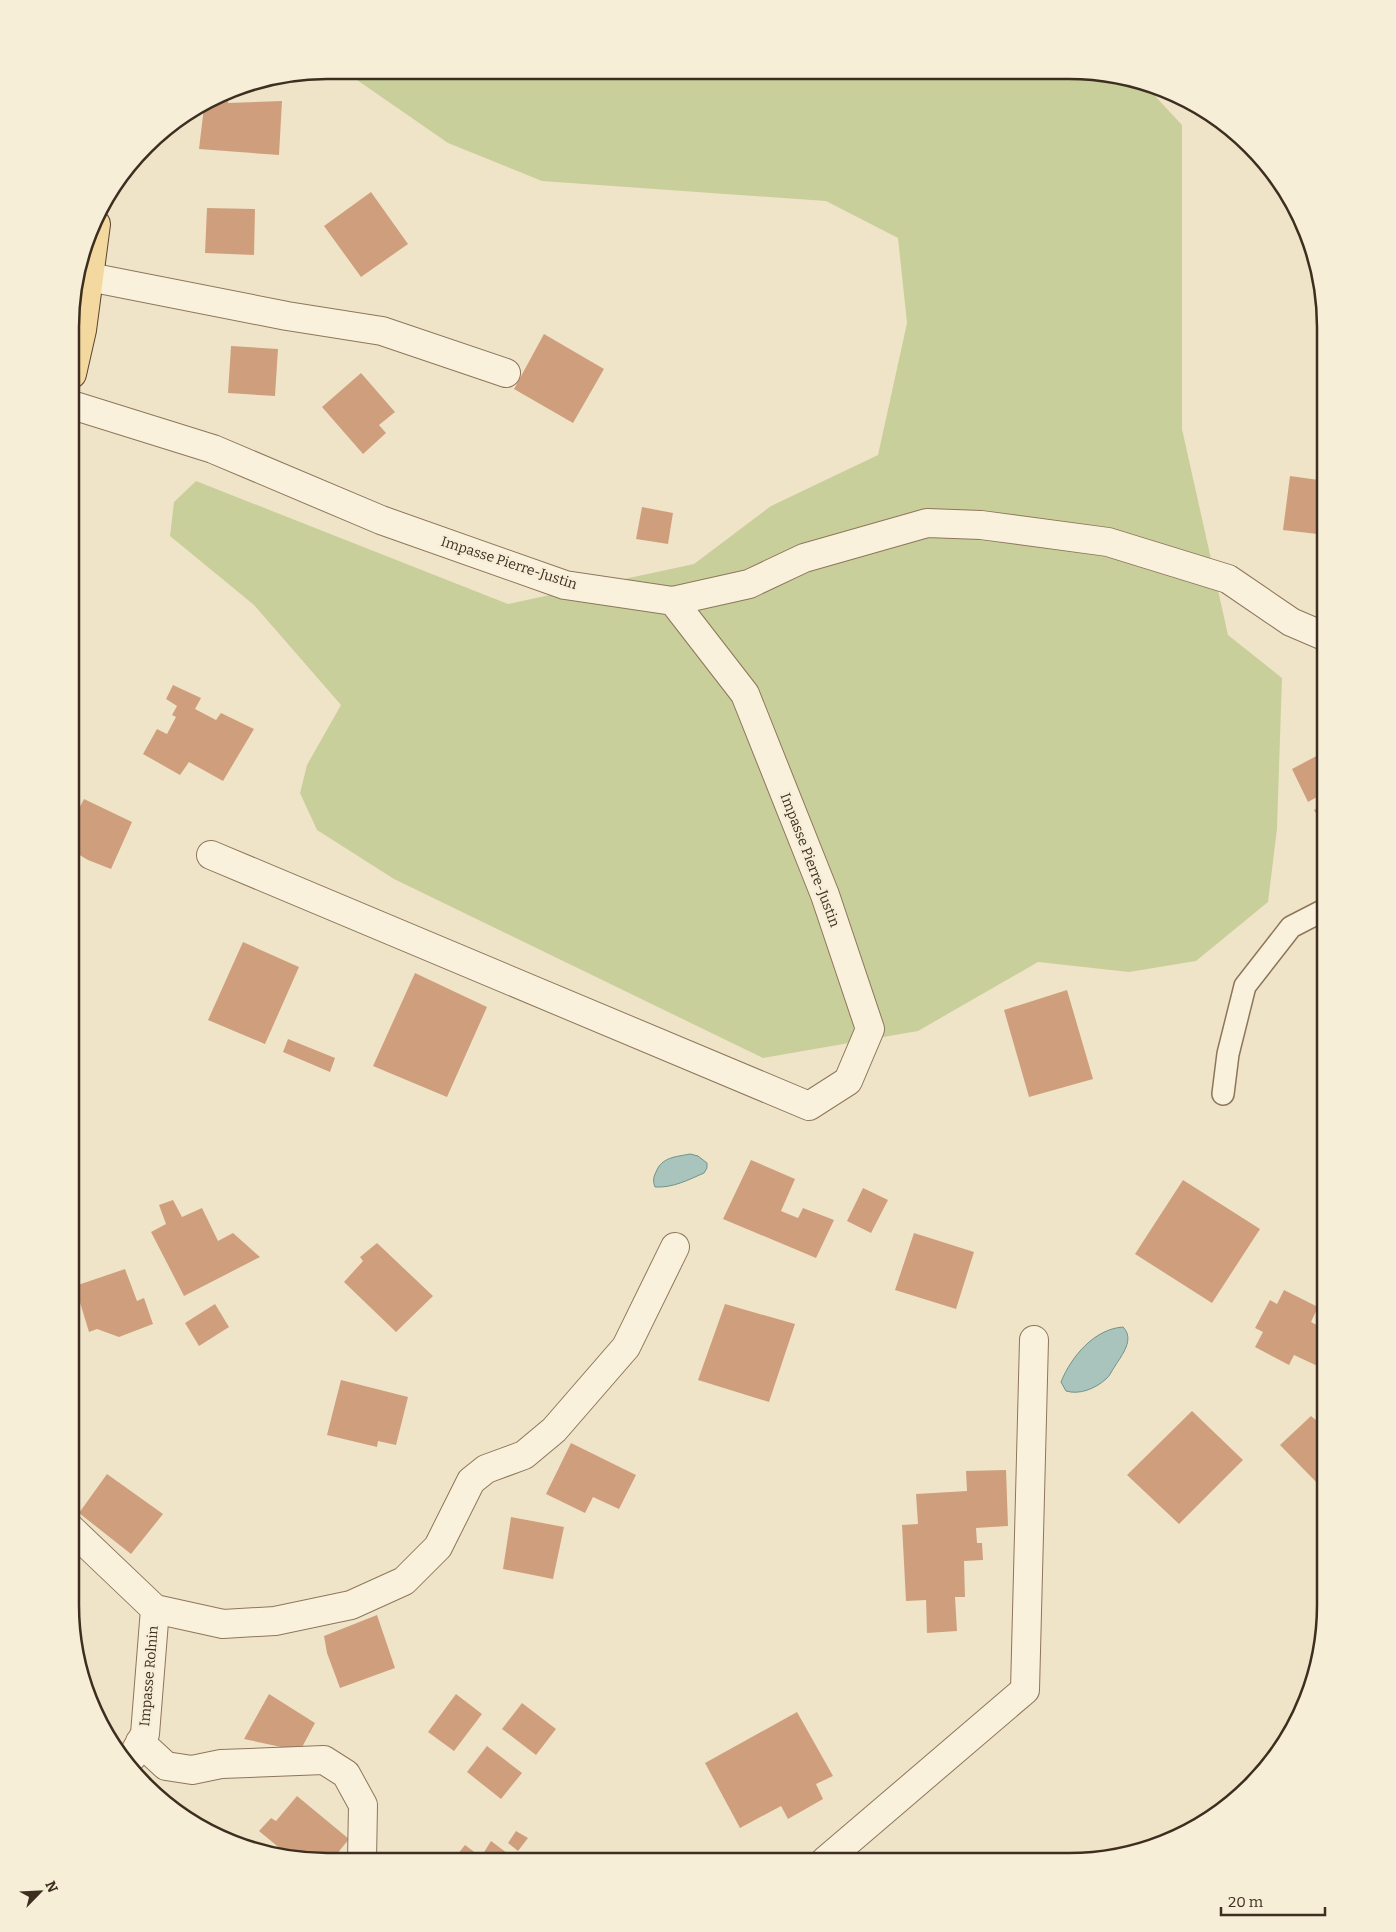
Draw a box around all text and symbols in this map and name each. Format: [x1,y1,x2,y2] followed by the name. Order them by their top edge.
[439,533,579,593] street label: Impasse Pierre-Justin
[777,791,843,929] street label: Impasse Pierre-Justin
[136,1625,162,1727] street label: Impasse Rolnin
[15,1867,65,1917] north arrow
[41,1879,61,1895] text: N
[1221,1884,1325,1916] scale bar
[1228,1893,1264,1911] text: 20 m

